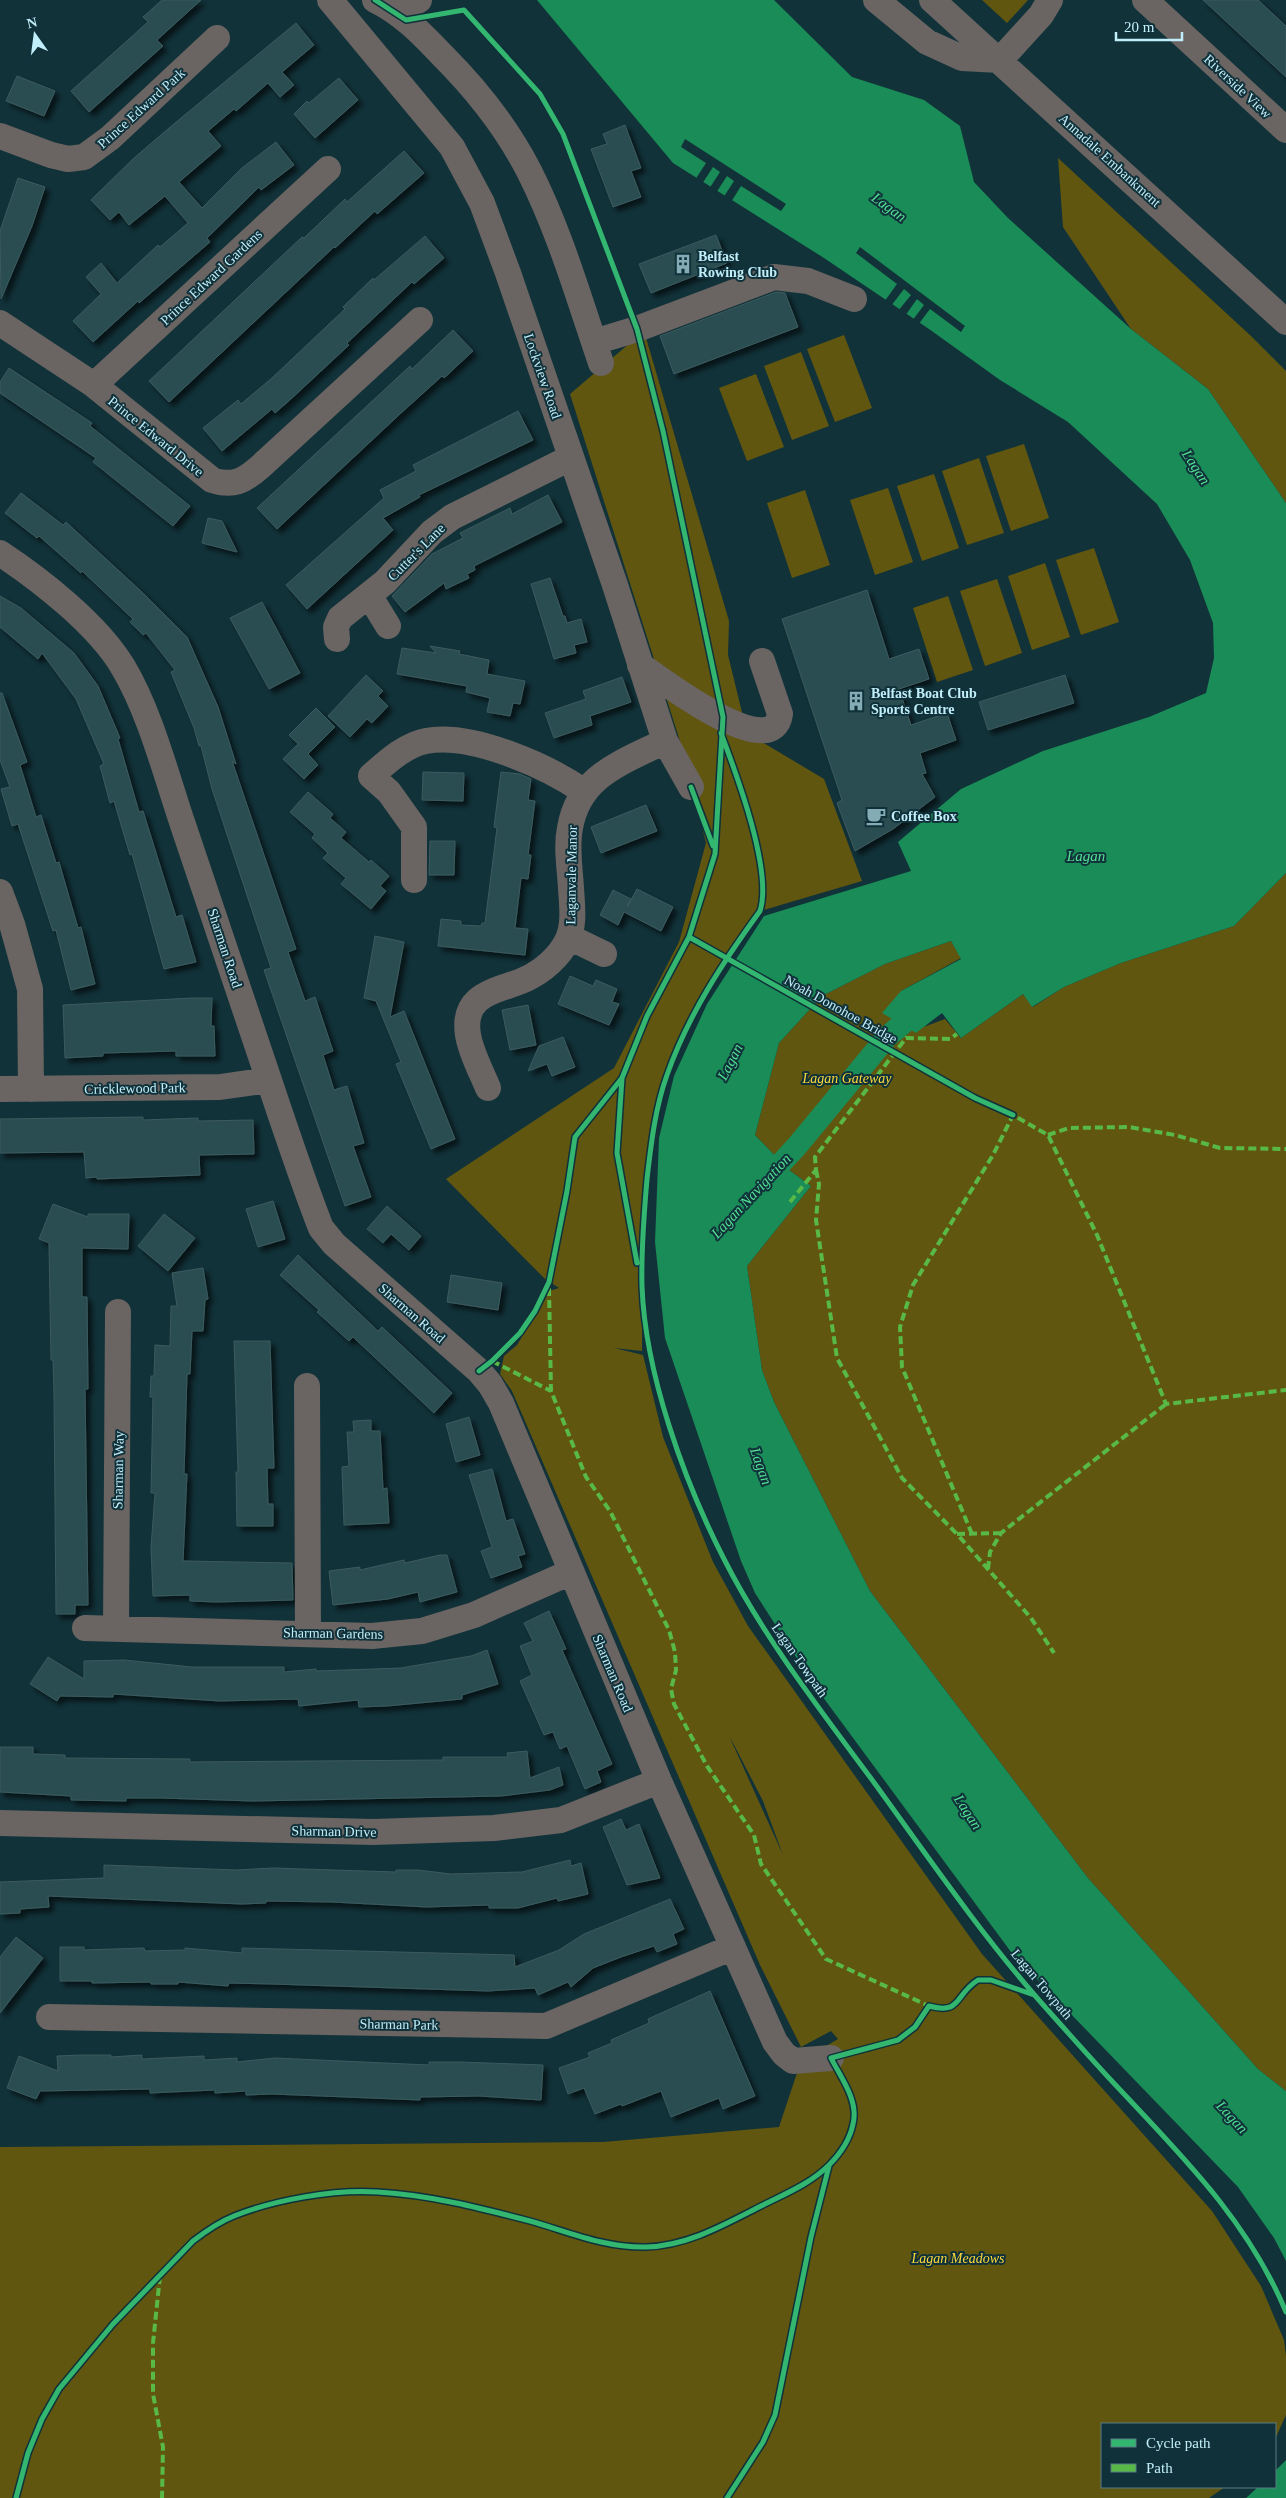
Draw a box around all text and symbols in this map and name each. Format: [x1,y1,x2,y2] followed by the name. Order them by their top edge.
[10,10,60,60] north arrow
[1116,10,1182,42] scale bar
[25,14,39,31] text: N
[1124,19,1155,35] text: 20 m
[1201,51,1275,122] street label: Riverside View
[95,65,188,151] street label: Prince Edward Park
[1056,111,1164,210] street label: Annadale Embankment
[868,189,909,225] water label: Lagan
[158,227,265,328] street label: Prince Edward Gardens
[698,249,777,280] place label: Belfast Rowing Club
[672,253,694,275] building icon: Belfast Rowing Club
[521,332,564,421] street label: Lockview Road
[105,393,206,479] street label: Prince Edward Drive
[1178,446,1213,487] water label: Lagan
[385,521,448,584] street label: Cutter's Lane
[871,686,977,717] place label: Belfast Boat Club Sports Centre
[845,690,867,712] building icon: Belfast Boat Club Sports Centre
[865,805,887,827] cafe icon: Coffee Box
[891,809,957,824] place label: Coffee Box
[563,825,580,925] street label: Laganvale Manor
[1066,848,1105,864] water label: Lagan
[205,906,244,990] street label: Sharman Road
[782,972,900,1047] street label: Noah Donohoe Bridge
[714,1041,746,1084] water label: Lagan
[801,1071,892,1086] park label: Lagan Gateway
[84,1080,186,1097] street label: Cricklewood Park
[707,1151,794,1242] water label: Lagan Navigation
[375,1281,448,1346] street label: Sharman Road
[110,1431,127,1509] street label: Sharman Way
[747,1444,775,1487] water label: Lagan
[768,1620,831,1700] street label: Lagan Towpath
[283,1625,383,1642] street label: Sharman Gardens
[589,1632,636,1714] street label: Sharman Road
[950,1791,985,1832] water label: Lagan
[291,1823,377,1840] street label: Sharman Drive
[1008,1946,1075,2022] street label: Lagan Towpath
[359,2016,439,2033] street label: Sharman Park
[1212,2097,1251,2136] water label: Lagan
[911,2251,1005,2266] park label: Lagan Meadows
[1101,2423,1276,2488] legend
[1146,2435,1211,2451] text: Cycle path
[1146,2460,1173,2476] text: Path

